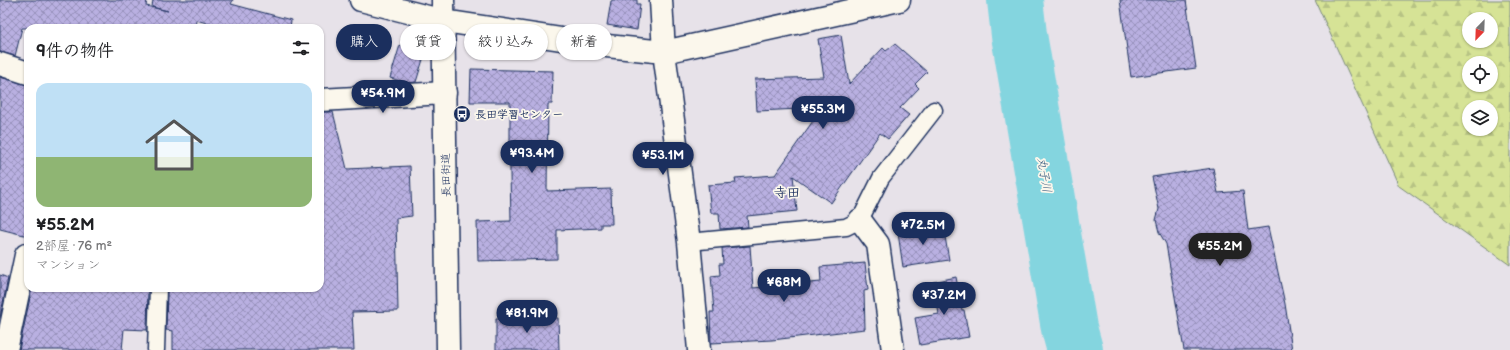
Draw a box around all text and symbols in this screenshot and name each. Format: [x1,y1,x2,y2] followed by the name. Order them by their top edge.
[1462,12,1498,48] north arrow
[1462,12,1498,136] map controls
[336,24,392,60] chip: 購入
[400,24,456,60] chip: 賃貸
[464,24,548,60] chip: 絞り込み
[556,24,612,60] chip: 新着
[290,37,312,59] icon: filters
[36,41,114,61] text: 9件の物件
[1462,56,1498,92] button: locate
[350,80,416,114] pin: ¥54.9M
[361,85,405,101] text: ¥54.9M
[790,96,856,130] pin: ¥55.3M
[1462,100,1498,136] button: layers
[801,101,845,117] text: ¥55.3M
[452,104,472,124] bus stop icon: 長田学習センター
[475,108,563,121] place label: 長田学習センター
[138,109,210,181] icon: home
[499,140,565,174] pin: ¥93.4M
[630,142,696,176] pin: ¥53.1M
[510,145,554,161] text: ¥93.4M
[642,147,684,163] text: ¥53.1M
[439,153,453,197] street label: 長田街道
[1033,156,1055,194] water label: 丸子川
[774,185,800,201] district label: 寺田
[890,212,956,246] pin: ¥72.5M
[36,215,95,235] text: ¥55.2M
[901,217,945,233] text: ¥72.5M
[1187,233,1253,267] pin: ¥55.2M
[36,238,112,254] text: 2部屋 · 76 m²
[1198,238,1242,254] text: ¥55.2M
[36,257,100,273] text: マンション
[760,269,808,303] pin: ¥68M
[767,274,801,290] text: ¥68M
[911,282,977,316] pin: ¥37.2M
[922,287,966,303] text: ¥37.2M
[494,300,560,334] pin: ¥81.9M
[506,305,548,321] text: ¥81.9M

